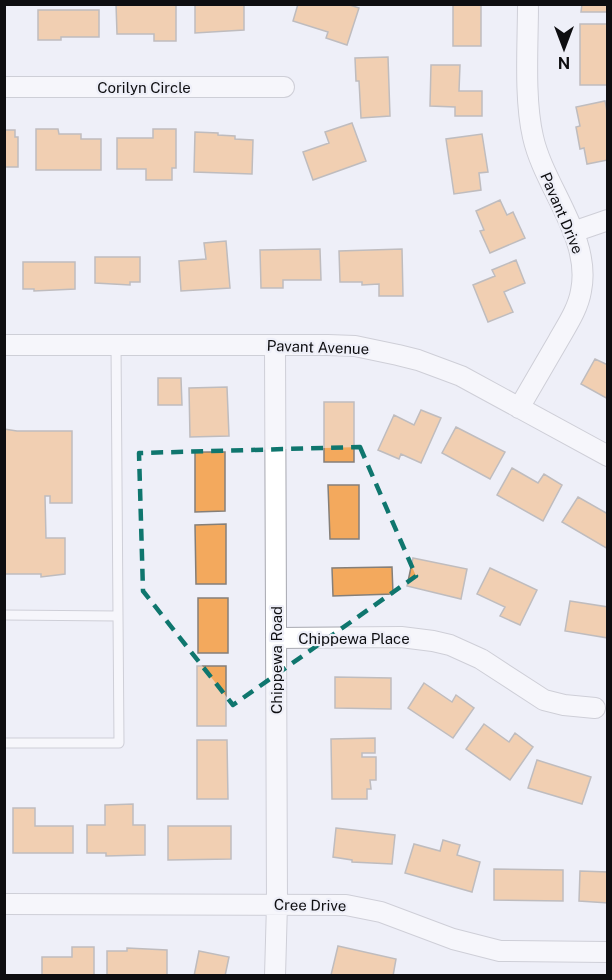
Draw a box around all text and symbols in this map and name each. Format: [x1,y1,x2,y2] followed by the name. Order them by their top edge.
[534,18,594,78] north arrow
[558,53,570,72] text: N
[97,79,191,96] street label: Corilyn Circle
[537,170,587,256] street label: Pavant Drive
[267,337,369,357] street label: Pavant Avenue
[268,606,285,714] street label: Chippewa Road
[298,630,410,647] street label: Chippewa Place
[274,896,346,914] street label: Cree Drive

